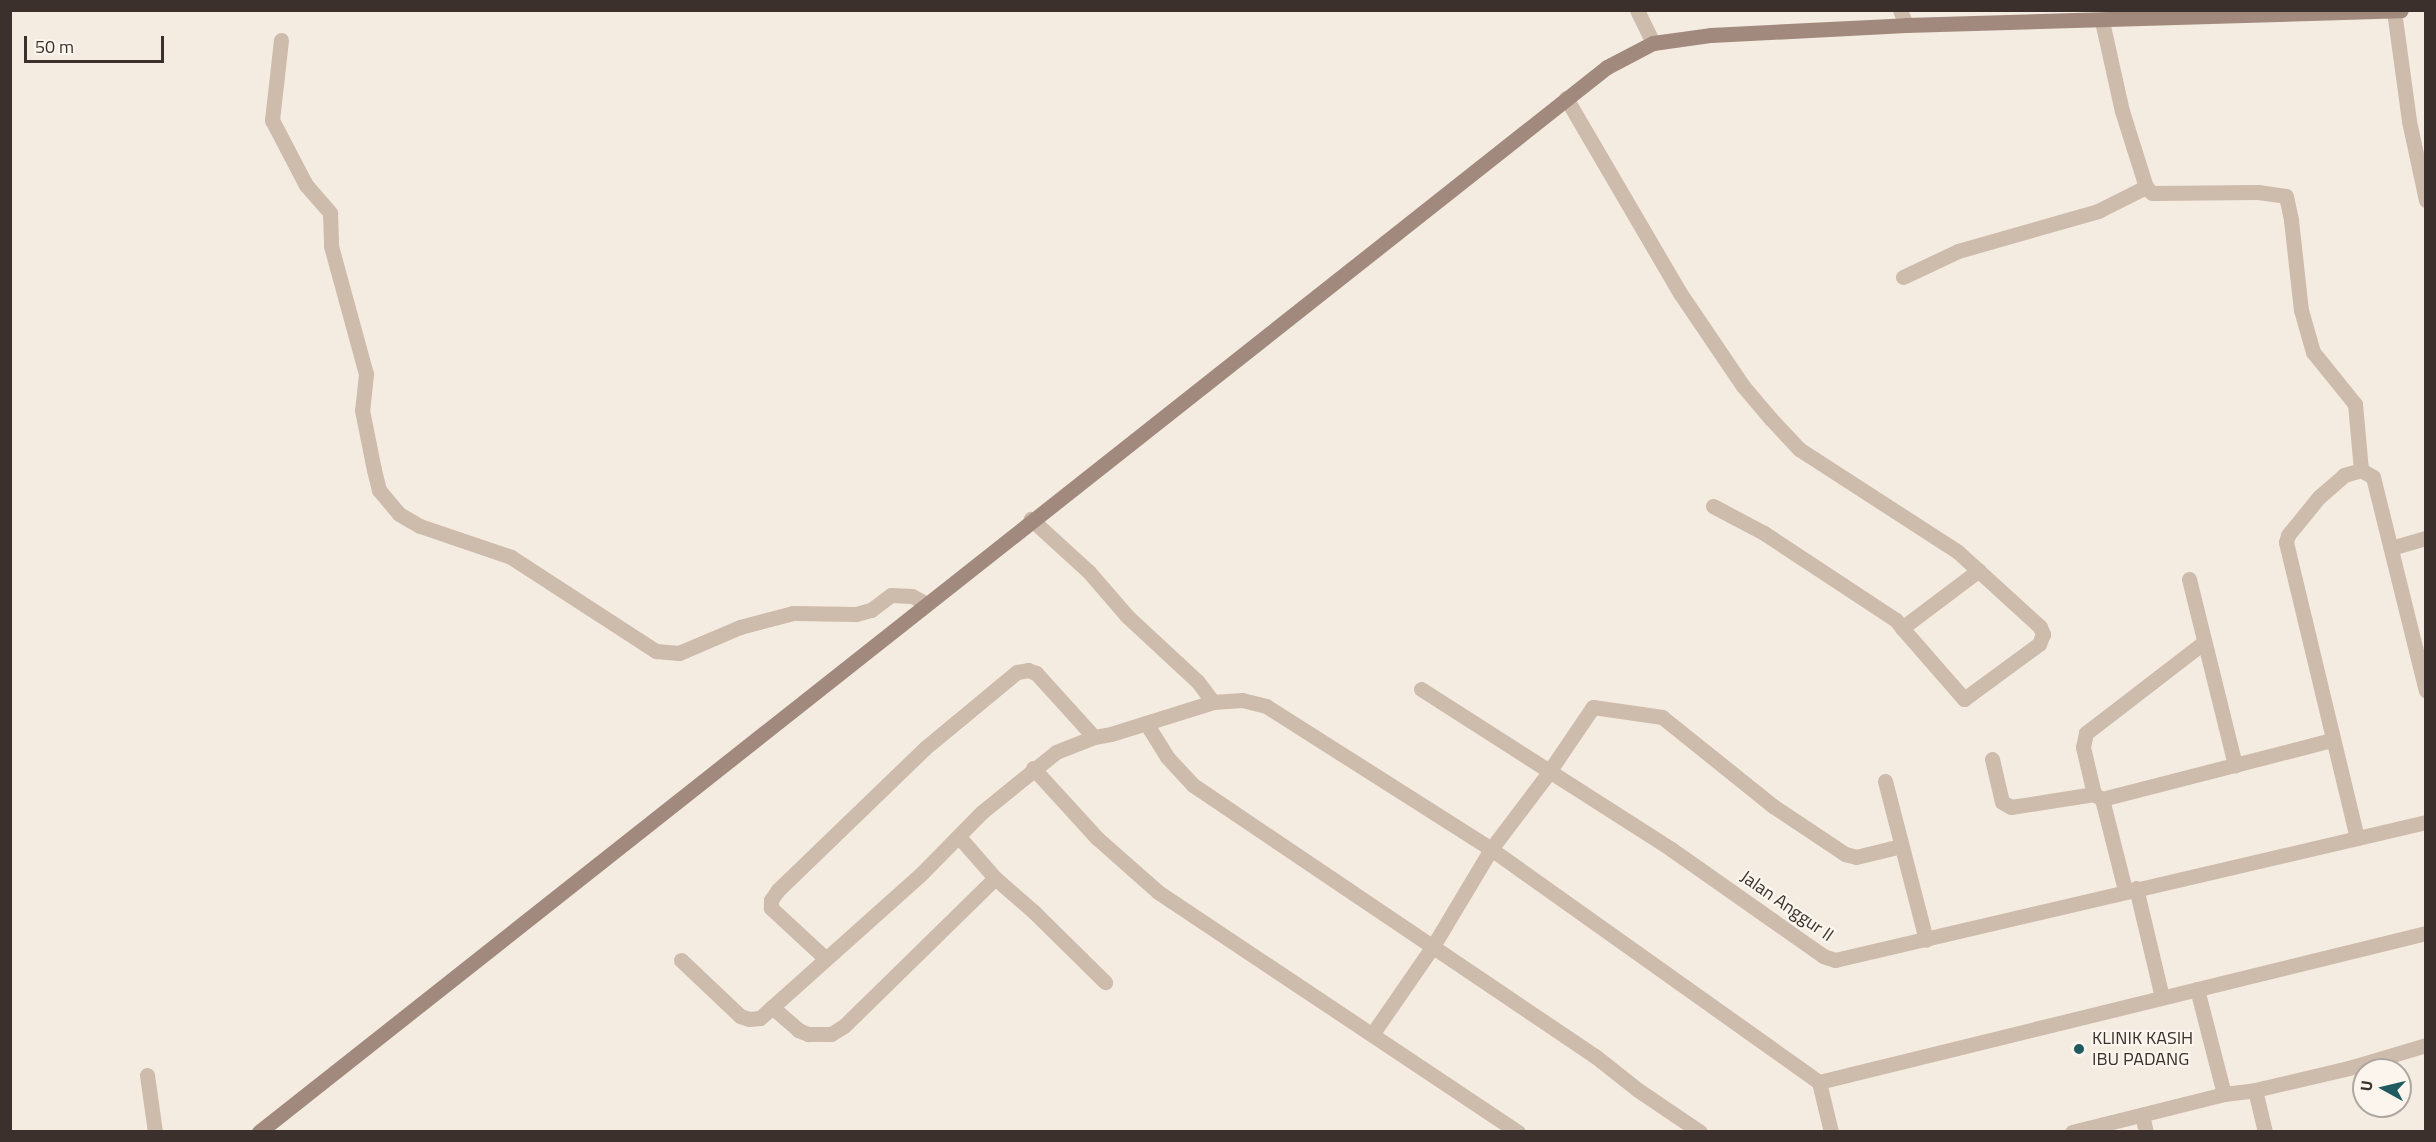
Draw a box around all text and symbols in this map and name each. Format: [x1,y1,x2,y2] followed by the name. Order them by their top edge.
[27,24,166,62] scale bar
[35,33,74,60] text: 50 m
[1736,866,1838,946] street label: Jalan Anggur II
[2092,1028,2193,1070] place label: KLINIK KASIH IBU PADANG
[2070,1040,2088,1058] marker: KLINIK KASIH IBU PADANG
[2352,1058,2412,1118] north arrow
[2354,1079,2379,1093] text: U

